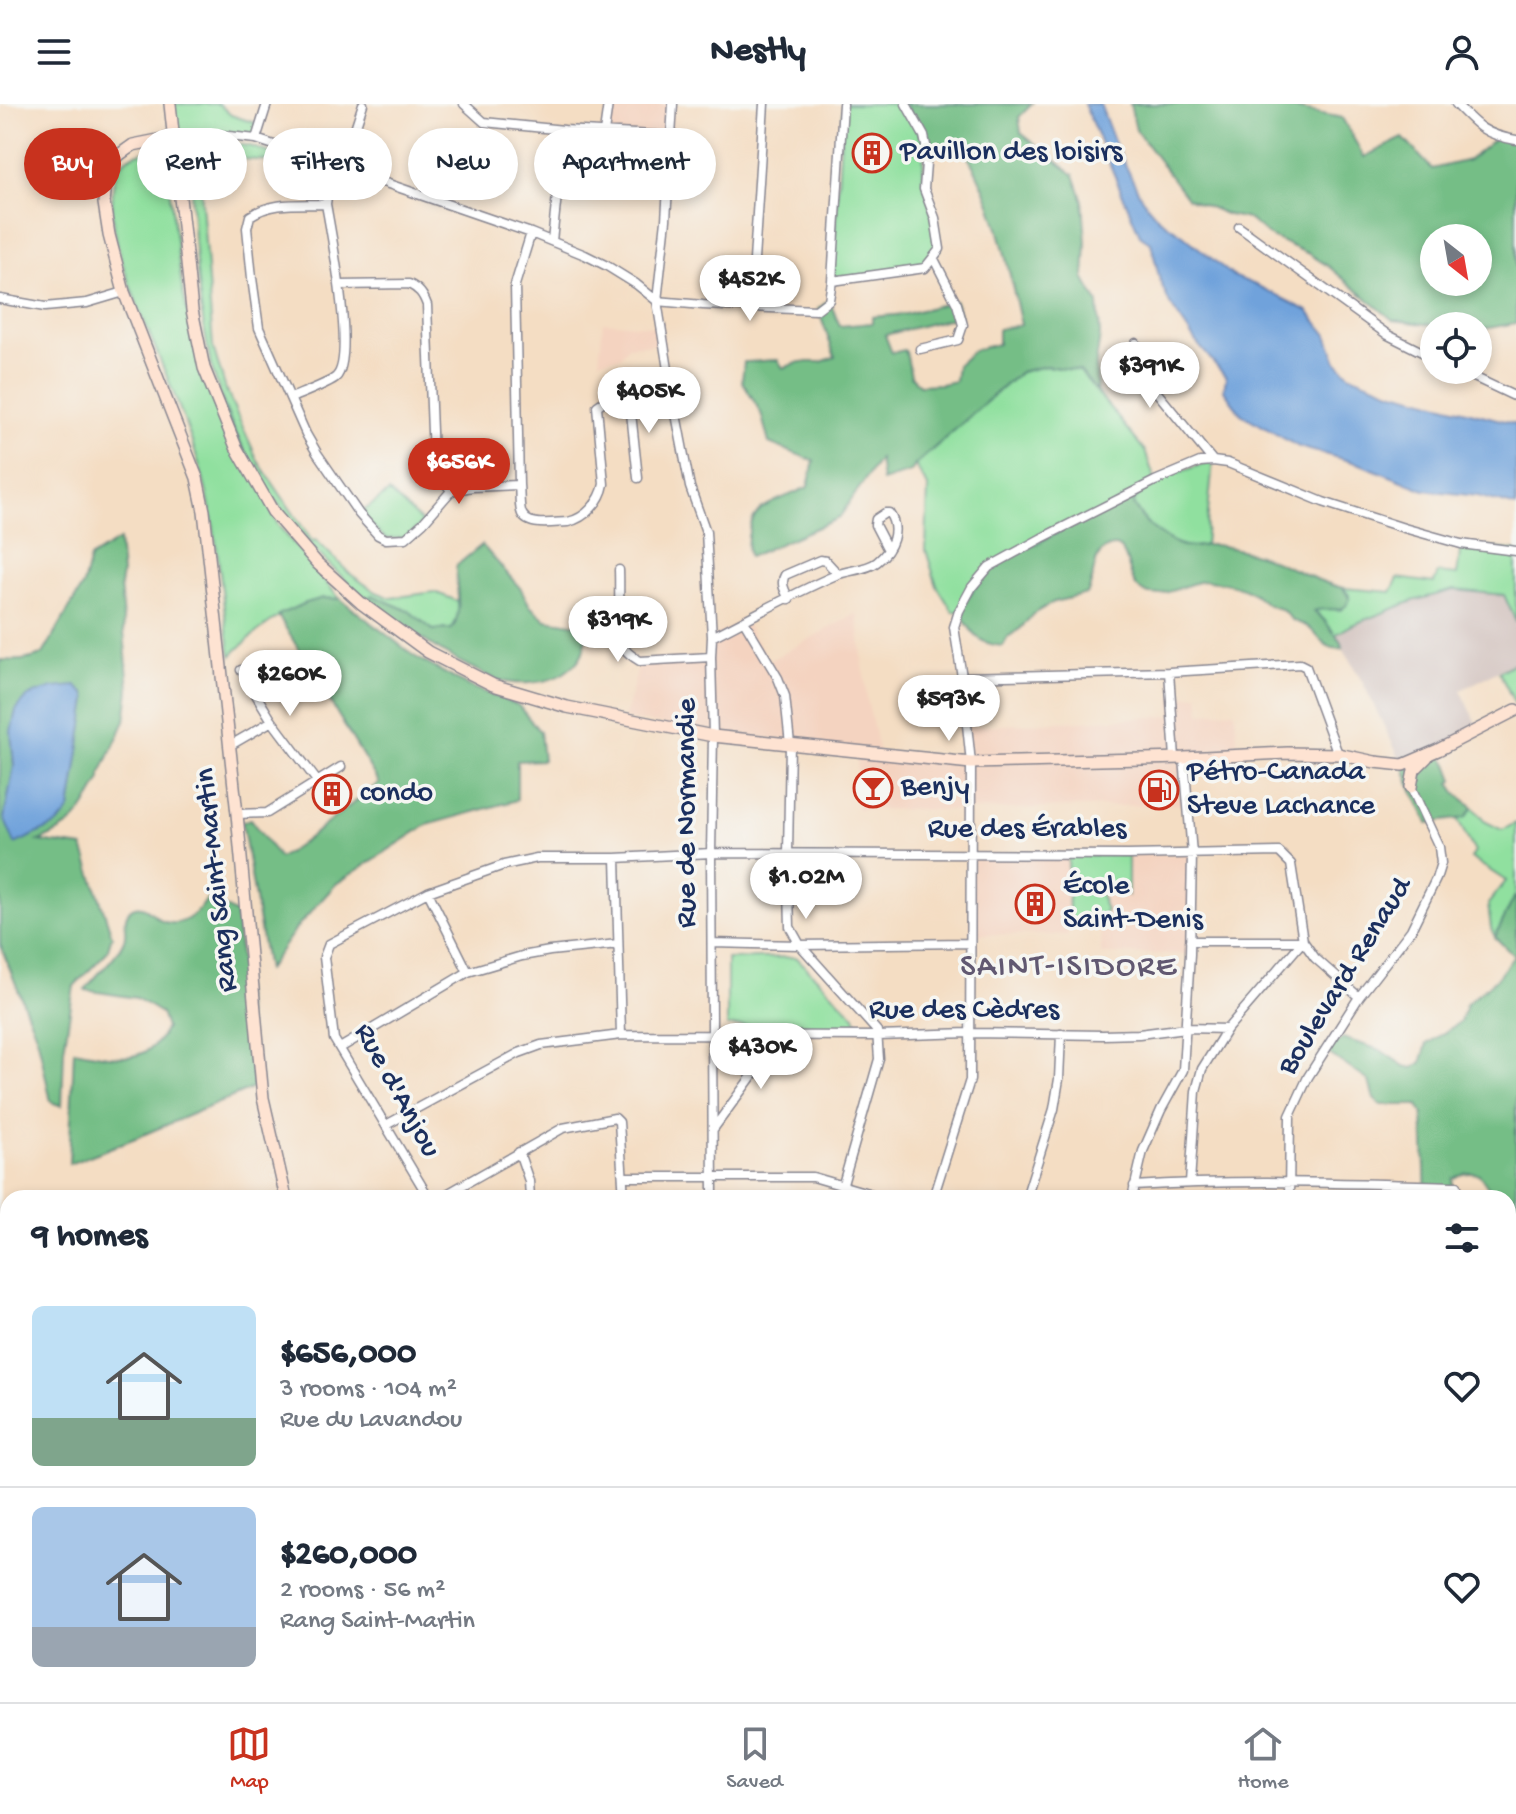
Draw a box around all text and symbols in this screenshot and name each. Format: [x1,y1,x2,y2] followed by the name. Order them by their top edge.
[32,30,76,74] icon: menu
[1440,30,1484,74] icon: person
[710,31,806,74] text: Nestly
[24,128,121,200] chip: Buy
[137,128,247,200] chip: Rent
[263,128,392,200] chip: Filters
[408,128,518,200] chip: New
[534,128,716,200] chip: Apartment
[851,132,893,174] building icon: Pavillon des loisirs
[899,136,1123,171] place label: Pavillon des loisirs
[1420,224,1492,296] north arrow
[1420,224,1492,384] map controls
[694,255,806,323] pin: $452K
[718,265,782,296] text: $452K
[1420,312,1492,384] button: locate
[1094,342,1206,410] pin: $391K
[1118,352,1182,383] text: $391K
[593,367,705,435] pin: $405K
[616,377,682,408] text: $405K
[403,438,515,506] pin: $656K
[426,448,492,479] text: $656K
[562,596,674,664] pin: $319K
[586,606,650,637] text: $319K
[234,650,346,718] pin: $260K
[257,660,323,691] text: $260K
[893,675,1005,743] pin: $593K
[916,685,982,716] text: $593K
[671,697,706,928] street label: Rue de Normandie
[1186,756,1376,825] place label: Pétro-Canada Steve Lachance
[189,766,247,994] street label: Rang Saint-Martin
[852,767,894,809] bar icon: Benjy
[1138,769,1180,811] fuel station icon: Pétro-Canada Steve Lachance
[900,771,970,806] place label: Benjy
[311,773,353,815] building icon: condo
[360,777,433,812] place label: condo
[928,813,1127,848] street label: Rue des Érables
[741,853,871,921] pin: $1.02M
[768,863,844,894] text: $1.02M
[1063,870,1204,939] place label: École Saint-Denis
[1271,870,1422,1083] street label: Boulevard Renaud
[1014,883,1056,925] building icon: École Saint-Denis
[960,949,1178,987] district label: SAINT-ISIDORE
[869,994,1060,1029] street label: Rue des Cèdres
[345,1018,447,1164] street label: Rue d'Anjou
[705,1023,817,1091] pin: $430K
[728,1033,794,1064] text: $430K
[1440,1216,1484,1260] icon: filters
[32,1218,147,1258] text: 9 homes
[280,1335,416,1375] text: $656,000
[96,1338,192,1434] icon: home
[1440,1364,1484,1408] icon: heart
[280,1375,457,1406] text: 3 rooms · 104 m²
[280,1406,462,1437] text: Rue du Lavandou
[280,1536,417,1576] text: $260,000
[96,1539,192,1635] icon: home
[1440,1565,1484,1609] icon: heart
[280,1576,445,1607] text: 2 rooms · 56 m²
[280,1607,475,1638] text: Rang Saint-Martin
[227,1722,271,1796] tab: Map
[726,1722,783,1796] tab: Saved
[1238,1722,1289,1796] tab: Home

